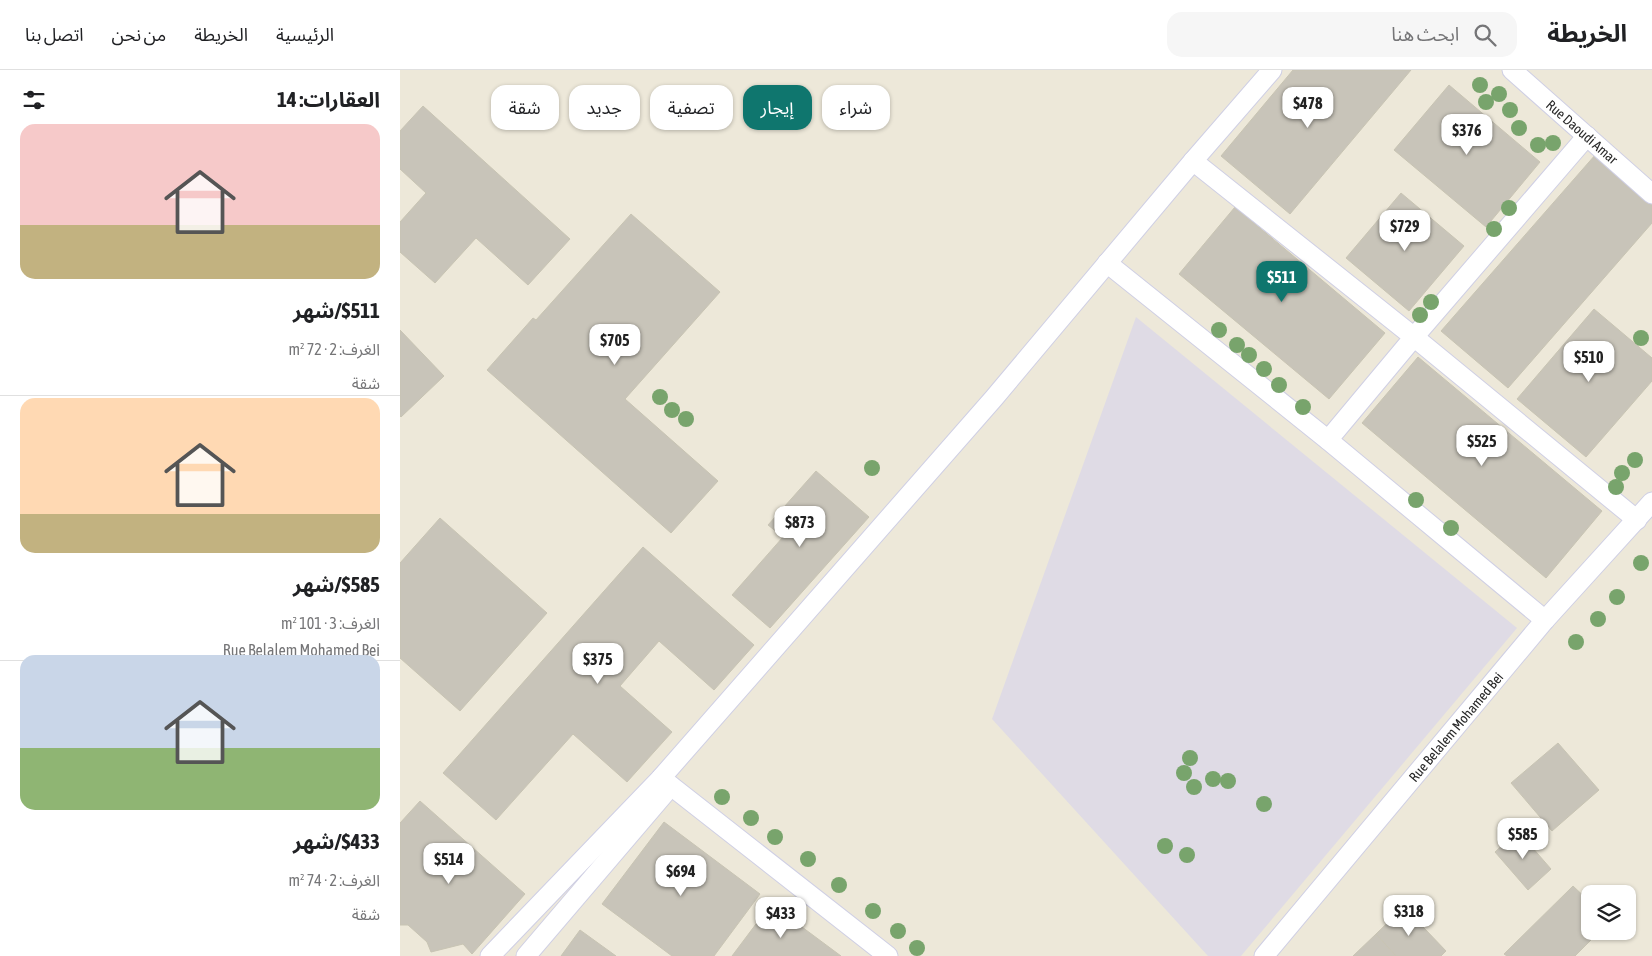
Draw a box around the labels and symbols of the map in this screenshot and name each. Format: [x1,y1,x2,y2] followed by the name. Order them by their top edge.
[1278,87,1338,129] pin: $478
[1543,97,1622,168] street label: Rue Daoudi Amar
[1437,114,1497,156] pin: $376
[1375,210,1435,252] pin: $729
[1252,260,1312,303] pin: $511
[585,324,645,366] pin: $705
[1559,340,1619,383] pin: $510
[1452,424,1512,467] pin: $525
[770,506,830,548] pin: $873
[568,642,628,685] pin: $375
[1406,669,1506,785] street label: Rue Belalem Mohamed Bei
[1493,818,1553,860] pin: $585
[419,842,479,885] pin: $514
[651,854,711,897] pin: $694
[1379,894,1439,937] pin: $318
[751,896,811,939] pin: $433

